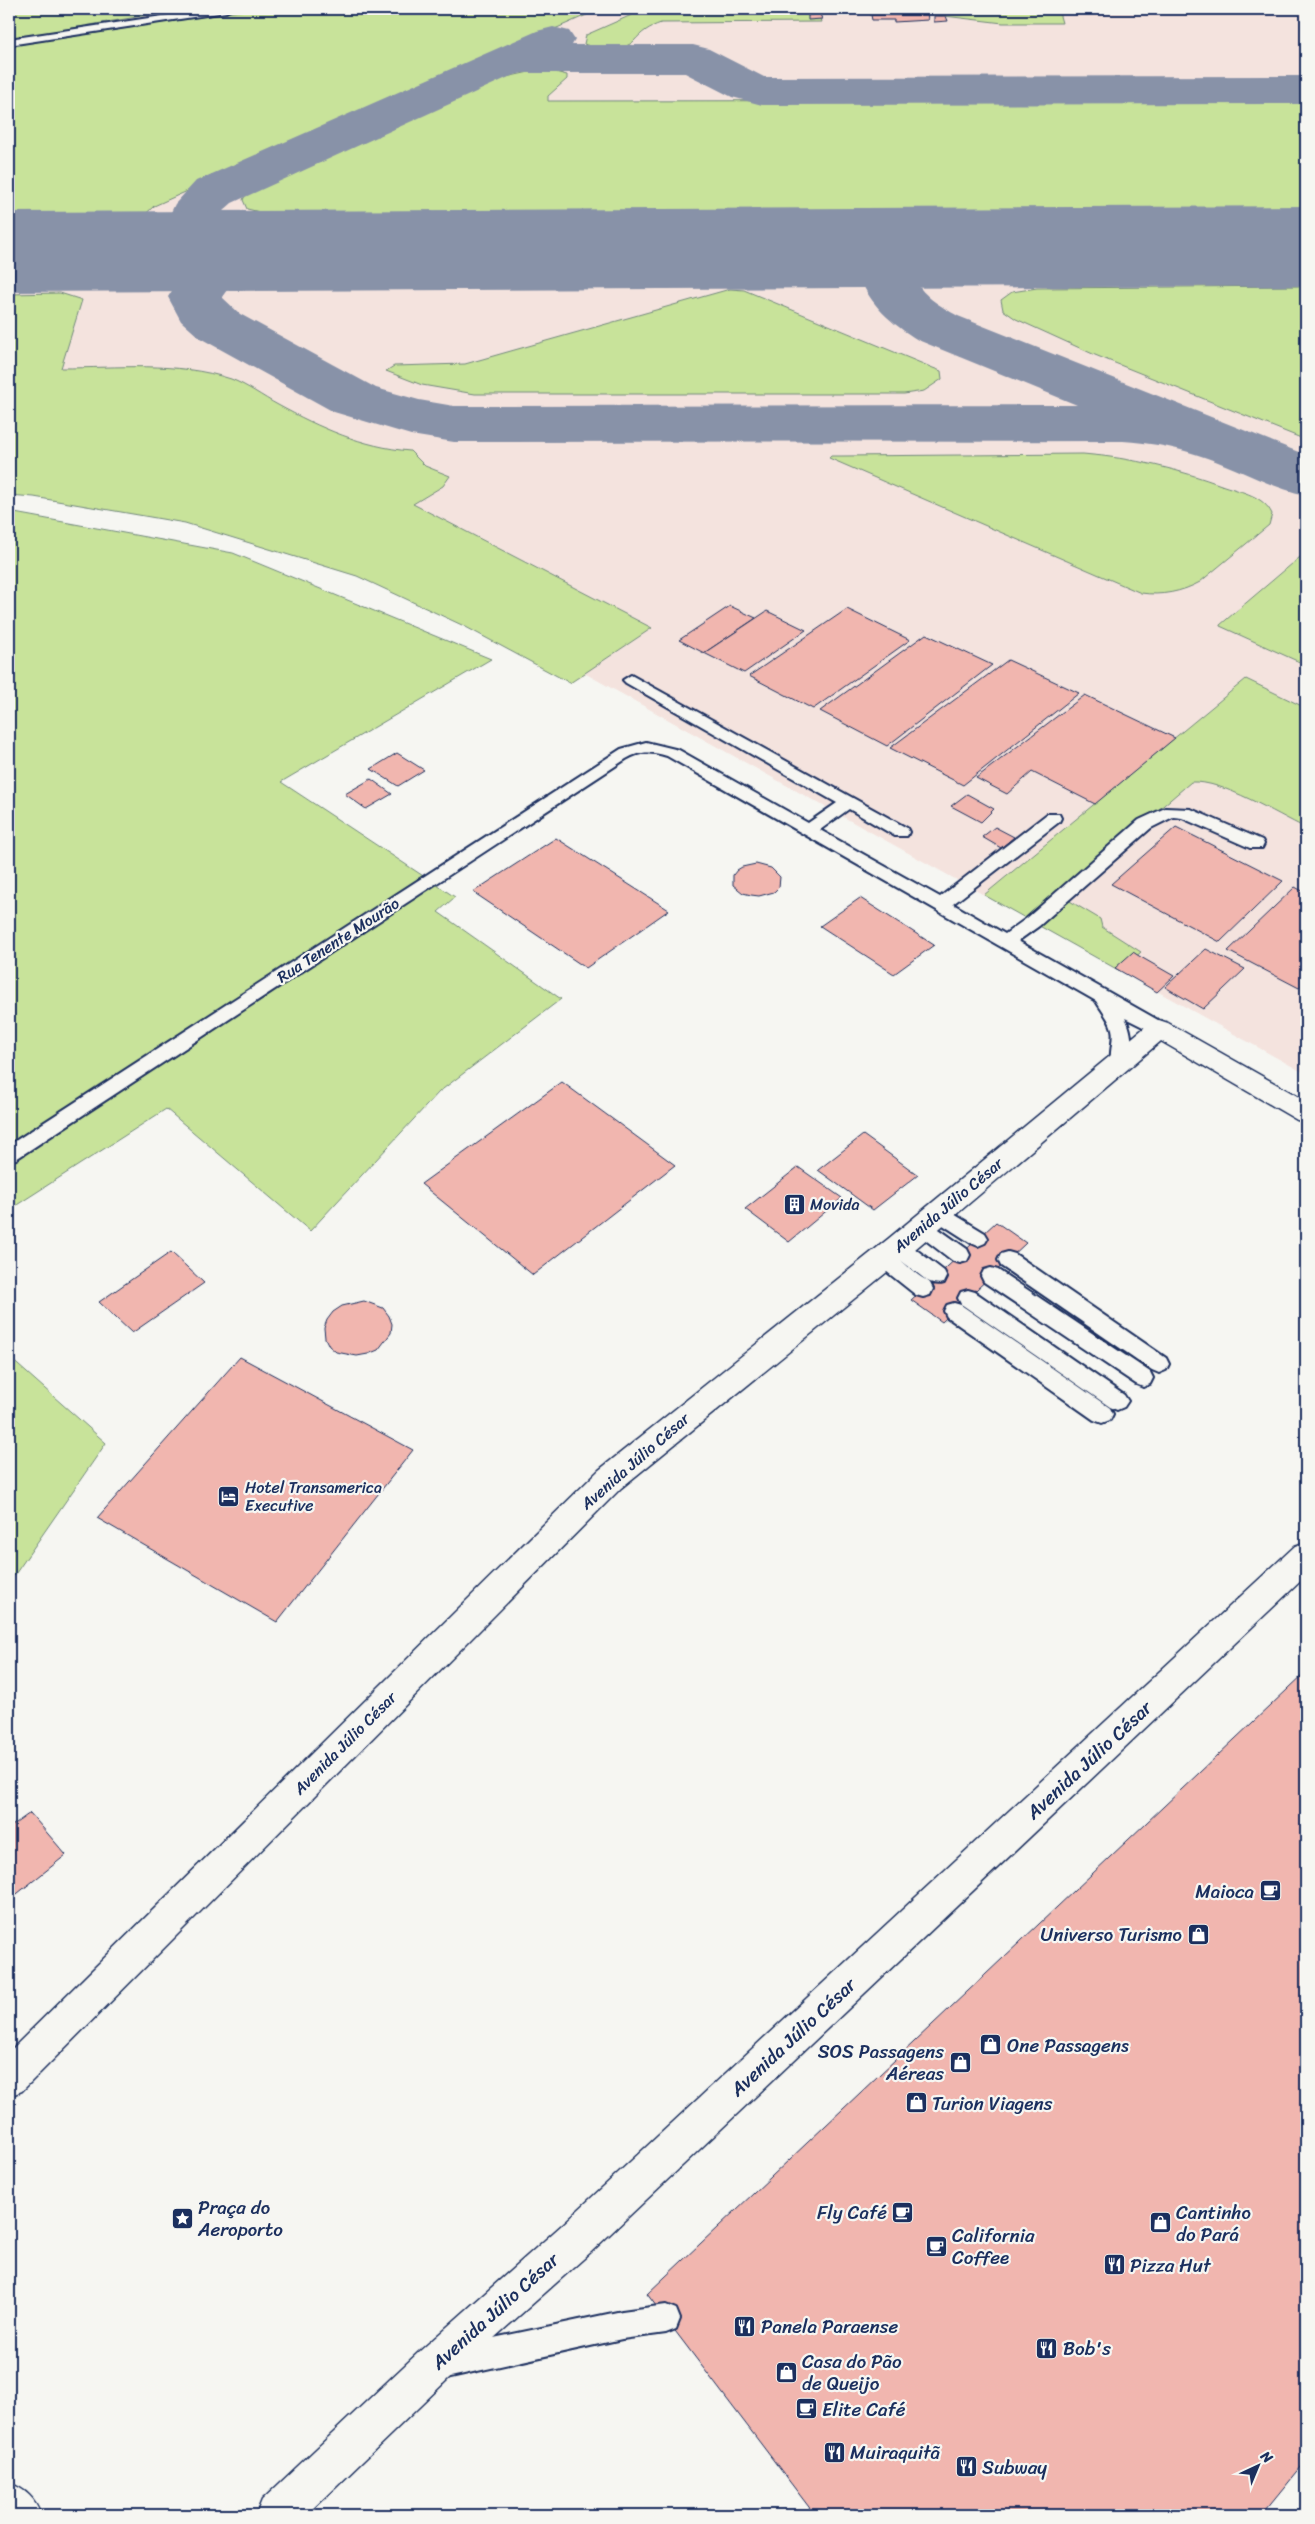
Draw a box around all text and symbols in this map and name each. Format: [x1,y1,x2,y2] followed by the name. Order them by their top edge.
[271,889,405,991] street label: Rua Tenente Mourão
[885,1149,1011,1261] street label: Avenida Júlio César
[810,1190,860,1219] place label: Movida
[782,1192,806,1216] building icon: Movida
[573,1404,697,1518] street label: Avenida Júlio César
[245,1473,382,1520] place label: Hotel Transamerica Executive
[217,1484,241,1508] hotel icon: Hotel Transamerica Executive
[285,1683,405,1803] street label: Avenida Júlio César
[1017,1691,1161,1828] street label: Avenida Júlio César
[1195,1875,1254,1908] place label: Maioca
[1258,1879,1282,1903] cafe icon: Maioca
[1041,1918,1182,1951] place label: Universo Turismo
[1186,1922,1210,1946] shop icon: Universo Turismo
[721,1968,865,2105] street label: Avenida Júlio César
[1007,2029,1129,2062] place label: One Passagens
[979,2033,1003,2057] shop icon: One Passagens
[818,2035,944,2090] place label: SOS Passagens Aéreas
[948,2050,972,2074] shop icon: SOS Passagens Aéreas
[932,2087,1053,2120] place label: Turion Viagens
[904,2091,928,2115] shop icon: Turion Viagens
[197,2191,283,2246] place label: Praça do Aeroporto
[817,2196,887,2229] place label: Fly Café
[1176,2196,1251,2251] place label: Cantinho do Pará
[891,2200,915,2224] cafe icon: Fly Café
[170,2206,194,2230] place icon: Praça do Aeroporto
[1148,2211,1172,2235] shop icon: Cantinho do Pará
[952,2219,1035,2274] place label: California Coffee
[924,2234,948,2258] cafe icon: California Coffee
[423,2243,568,2378] street label: Avenida Júlio César
[1130,2249,1212,2282] place label: Pizza Hut
[1102,2253,1126,2277] restaurant icon: Pizza Hut
[761,2310,899,2343] place label: Panela Paraense
[733,2314,757,2338] restaurant icon: Panela Paraense
[1063,2332,1111,2365] place label: Bob's
[1035,2336,1059,2360] restaurant icon: Bob's
[802,2345,902,2400] place label: Casa do Pão de Queijo
[774,2360,798,2384] shop icon: Casa do Pão de Queijo
[822,2393,906,2426] place label: Elite Café
[794,2397,818,2421] cafe icon: Elite Café
[850,2436,941,2469] place label: Muiraquitã
[822,2440,846,2464] restaurant icon: Muiraquitã
[1232,2442,1282,2492] north arrow
[1254,2444,1279,2470] text: N
[982,2451,1047,2484] place label: Subway
[954,2455,978,2479] restaurant icon: Subway

